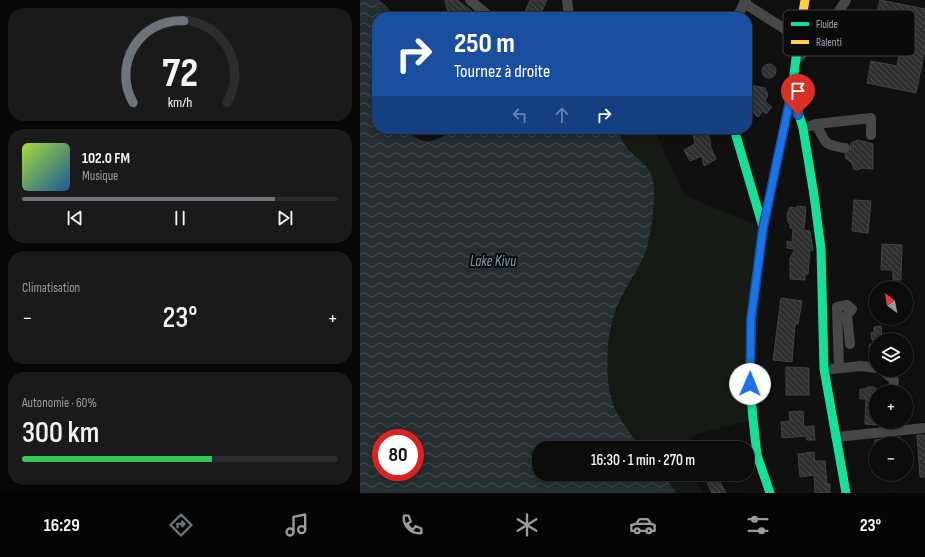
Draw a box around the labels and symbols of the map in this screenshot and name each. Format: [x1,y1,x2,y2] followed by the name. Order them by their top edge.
[783,10,915,56] legend
[816,18,838,31] text: Fluide
[816,36,842,49] text: Ralenti
[781,74,815,115] pin
[470,252,517,271] water label: Lake Kivu
[869,281,913,325] north arrow
[729,363,771,405] position arrow
[372,429,424,481] speed limit sign: 80

